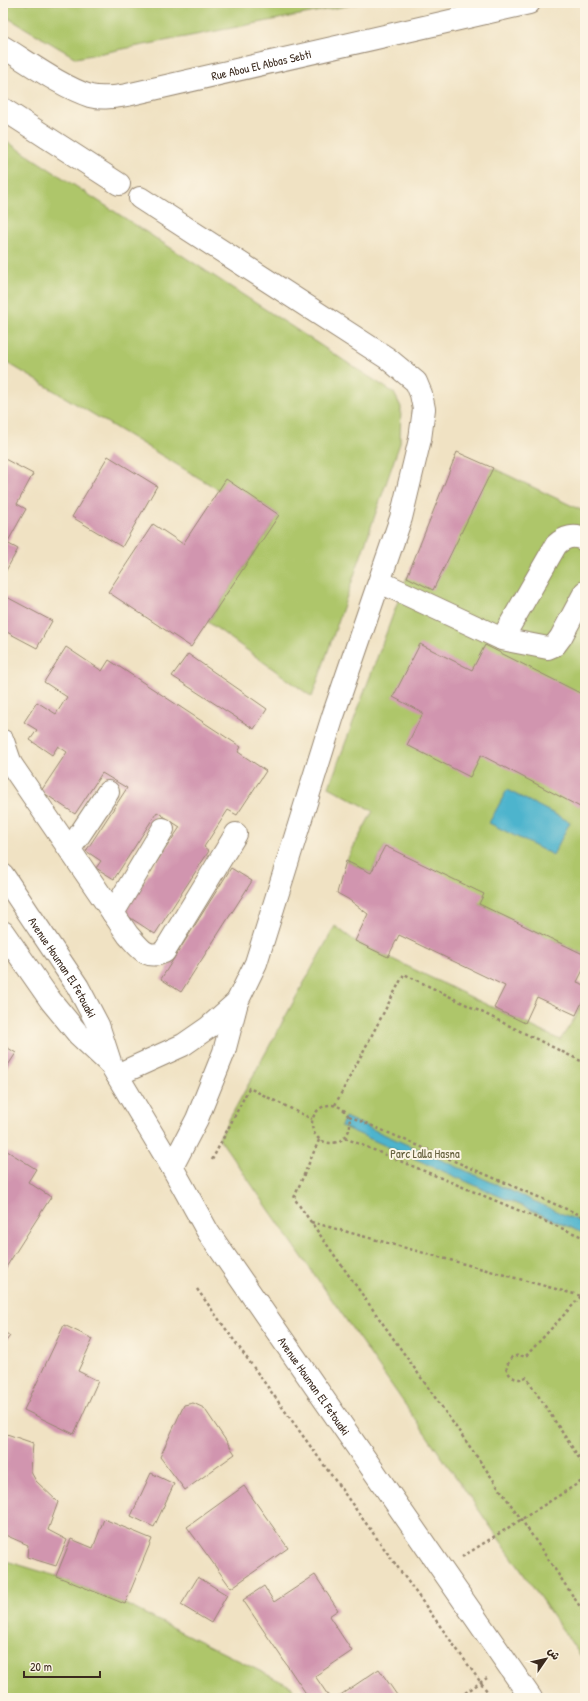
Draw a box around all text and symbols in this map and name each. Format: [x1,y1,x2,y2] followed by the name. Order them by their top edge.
[209,45,313,84] street label: Rue Abou El Abbas Sebti
[25,913,101,1021] street label: Avenue Houman El Fetouaki
[390,1145,460,1162] park label: Parc Lalla Hasna
[274,1333,355,1438] street label: Avenue Houman El Fetouaki
[526,1639,566,1679] north arrow
[545,1644,563,1662] text: ش
[24,1653,100,1679] scale bar
[30,1658,52,1675] text: 20 m

